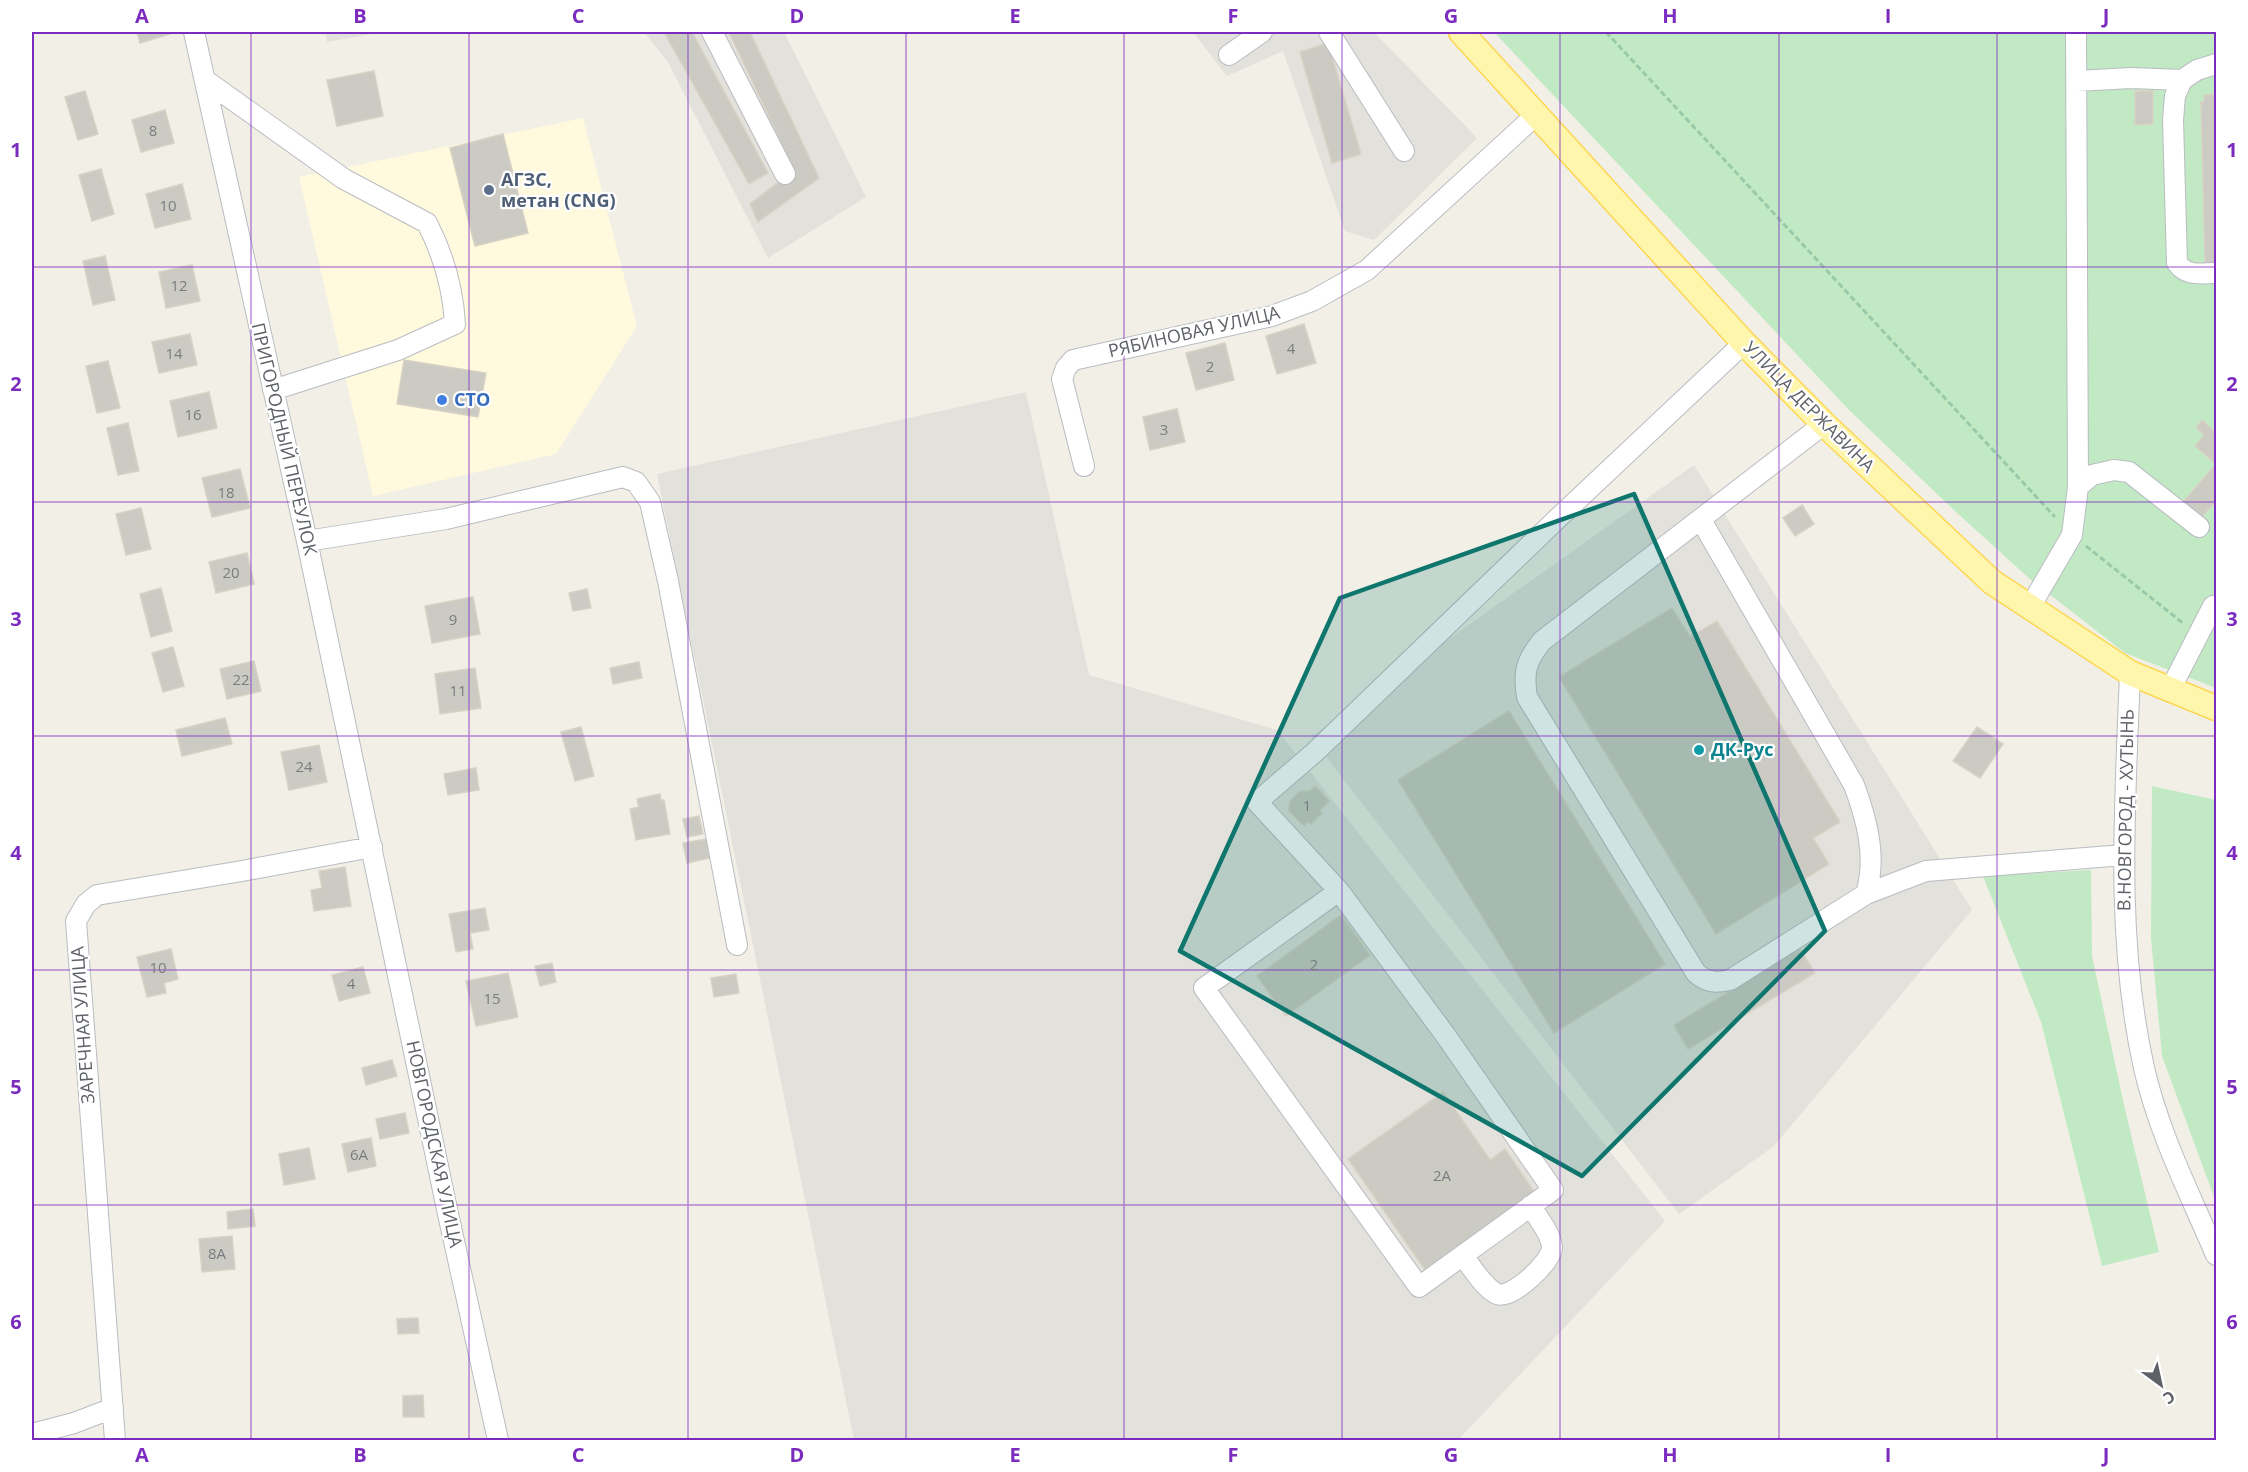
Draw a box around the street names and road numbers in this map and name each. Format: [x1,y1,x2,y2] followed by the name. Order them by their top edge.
[1106,299,1282,362] street label: РЯБИНОВАЯ УЛИЦА
[247,320,323,557] street label: ПРИГОРОДНЫЙ ПЕРЕУЛОК
[1739,335,1881,478] street label: УЛИЦА ДЕРЖАВИНА
[2111,709,2139,911] street label: В.НОВГОРОД - ХУТЫНЬ
[64,945,99,1105] street label: ЗАРЕЧНАЯ УЛИЦА
[401,1038,469,1250] street label: НОВГОРОДСКАЯ УЛИЦА

